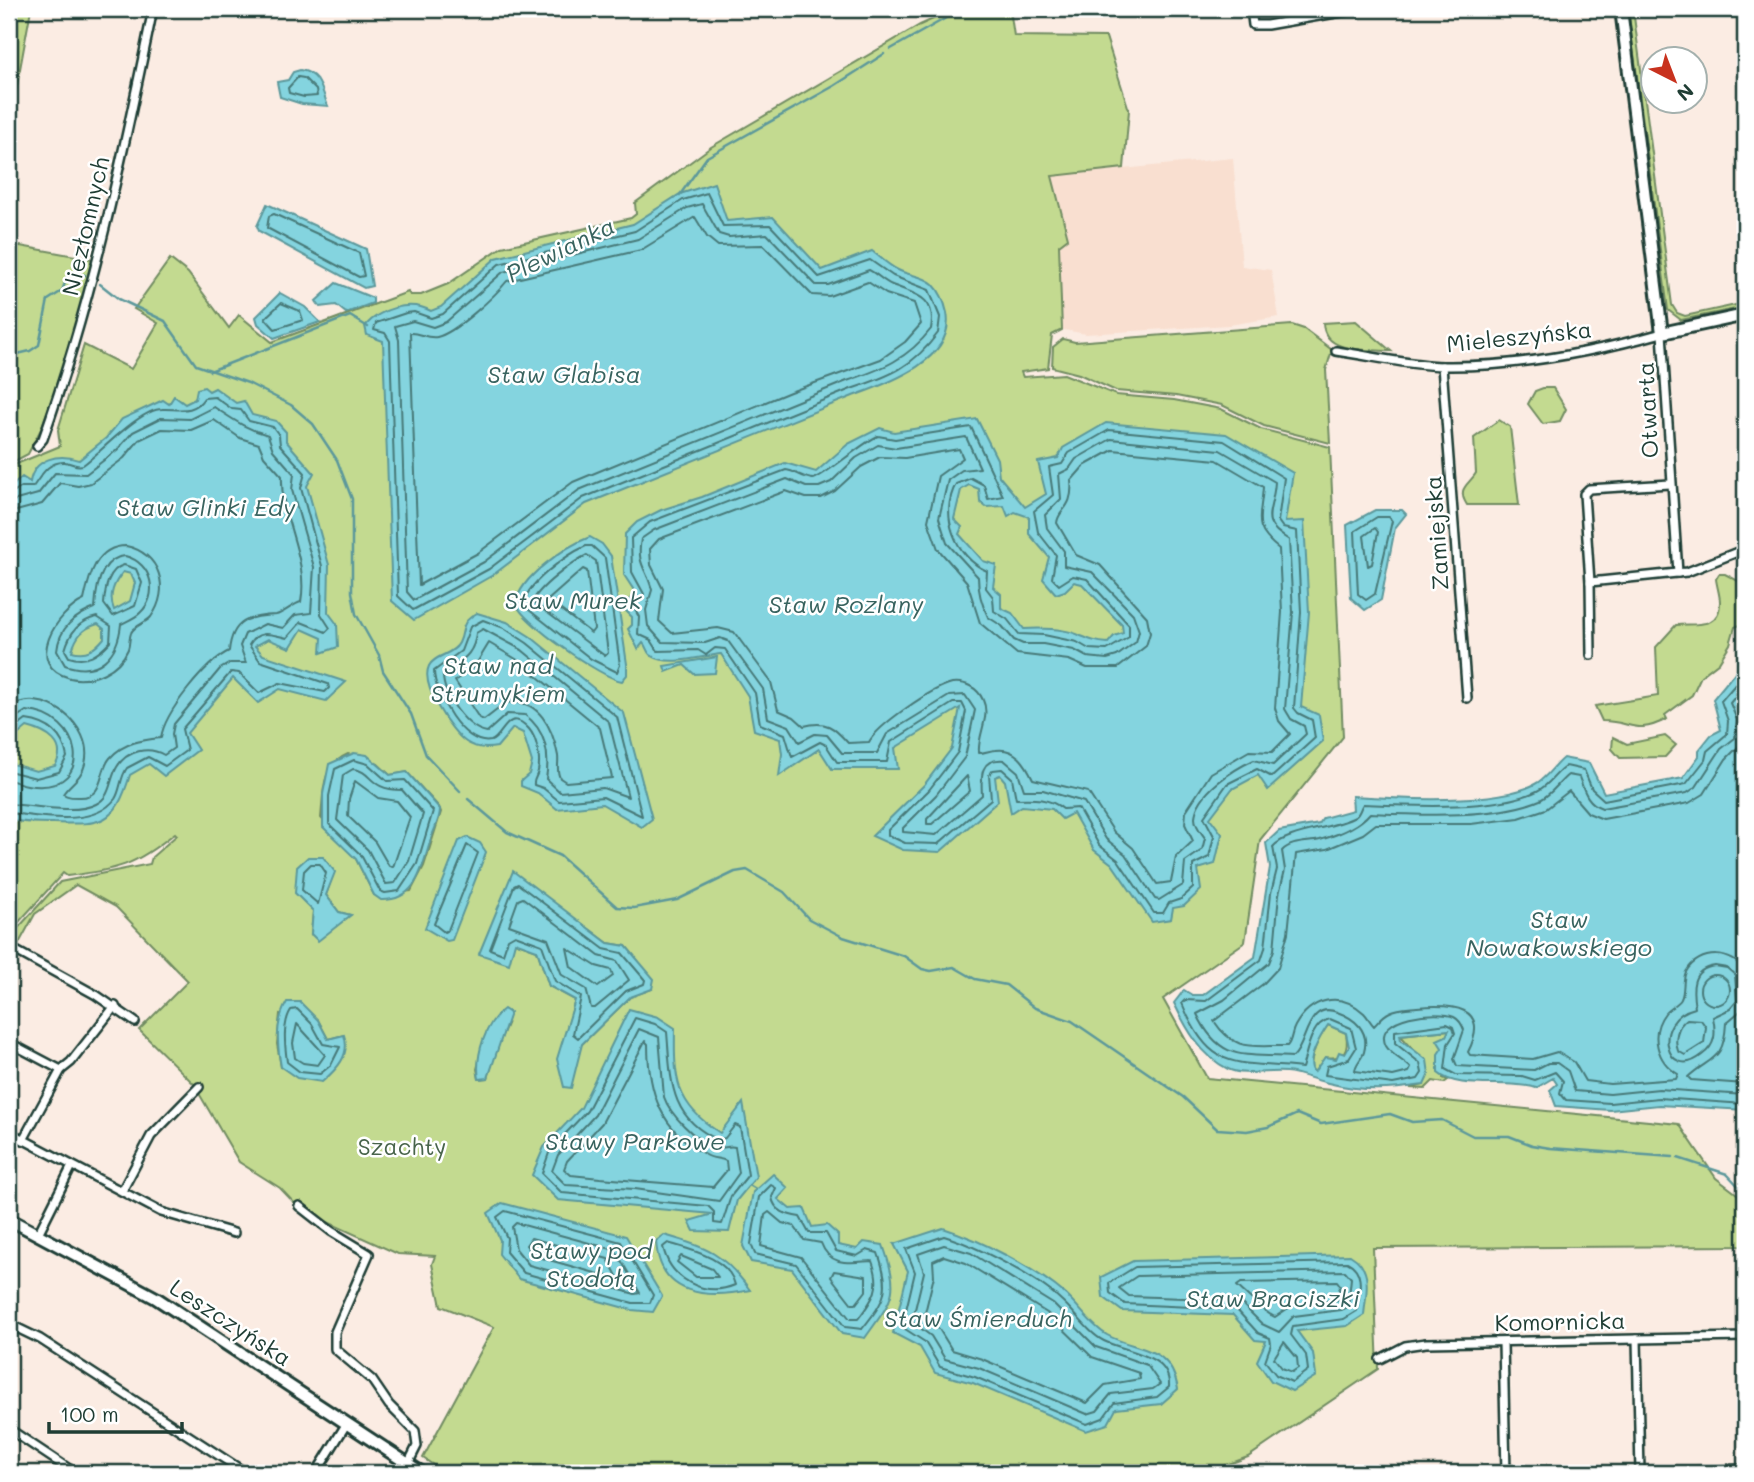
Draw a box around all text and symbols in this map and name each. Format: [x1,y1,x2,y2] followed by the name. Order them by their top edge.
[1638,46,1708,116] north arrow
[1672,79,1699,107] text: N
[54,154,116,298] street label: Niezłomnych
[500,209,620,289] water label: Plewianka
[1445,313,1593,359] street label: Mieleszyńska
[487,358,641,389] water label: Staw Glabisa
[1629,361,1665,459] street label: Otwarta
[1417,475,1455,591] street label: Zamiejska
[116,491,296,522] water label: Staw Glinki Edy
[504,584,643,615] water label: Staw Murek
[768,588,924,619] water label: Staw Rozlany
[431,649,565,708] water label: Staw nad Strumykiem
[1466,903,1652,962] water label: Staw Nowakowskiego
[545,1125,725,1156] water label: Stawy Parkowe
[358,1131,446,1161] park label: Szachty
[530,1234,654,1293] water label: Stawy pod Stodołą
[165,1272,297,1372] street label: Leszczyńska
[1186,1282,1361,1313] water label: Staw Braciszki
[884,1302,1072,1333] water label: Staw Śmierduch
[1494,1305,1626,1337] street label: Komornicka
[49,1391,182,1435] scale bar
[60,1400,119,1427] text: 100 m

